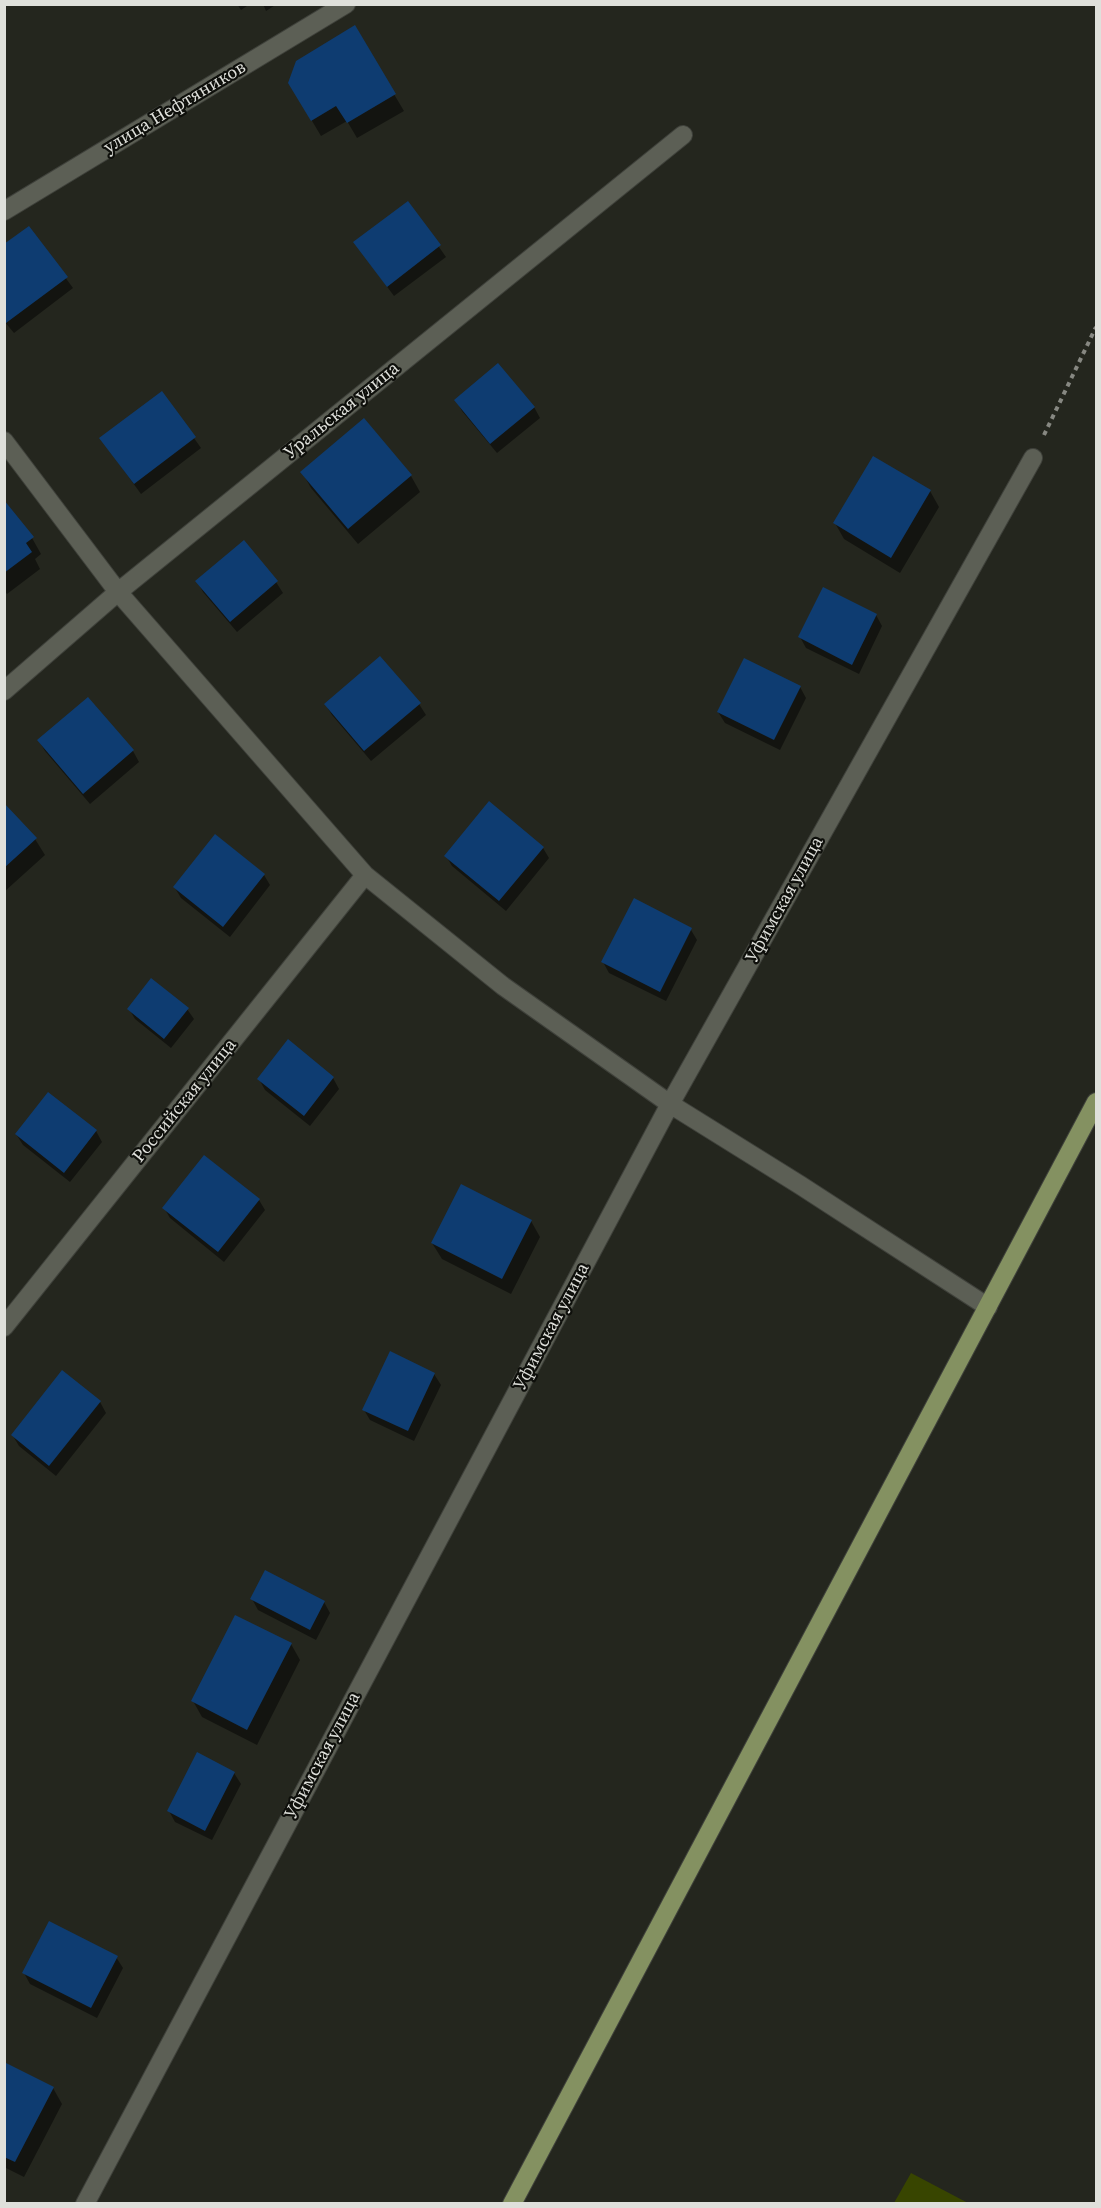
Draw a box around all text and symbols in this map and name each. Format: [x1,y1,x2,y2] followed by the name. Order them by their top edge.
[100,57,250,159] street label: улица Нефтяников
[280,358,404,464] street label: Уральская улица
[741,833,829,967] street label: Уфимская улица
[129,1035,241,1167] street label: Российская улица
[509,1260,595,1394] street label: Уфимская улица
[280,1689,366,1823] street label: Уфимская улица

